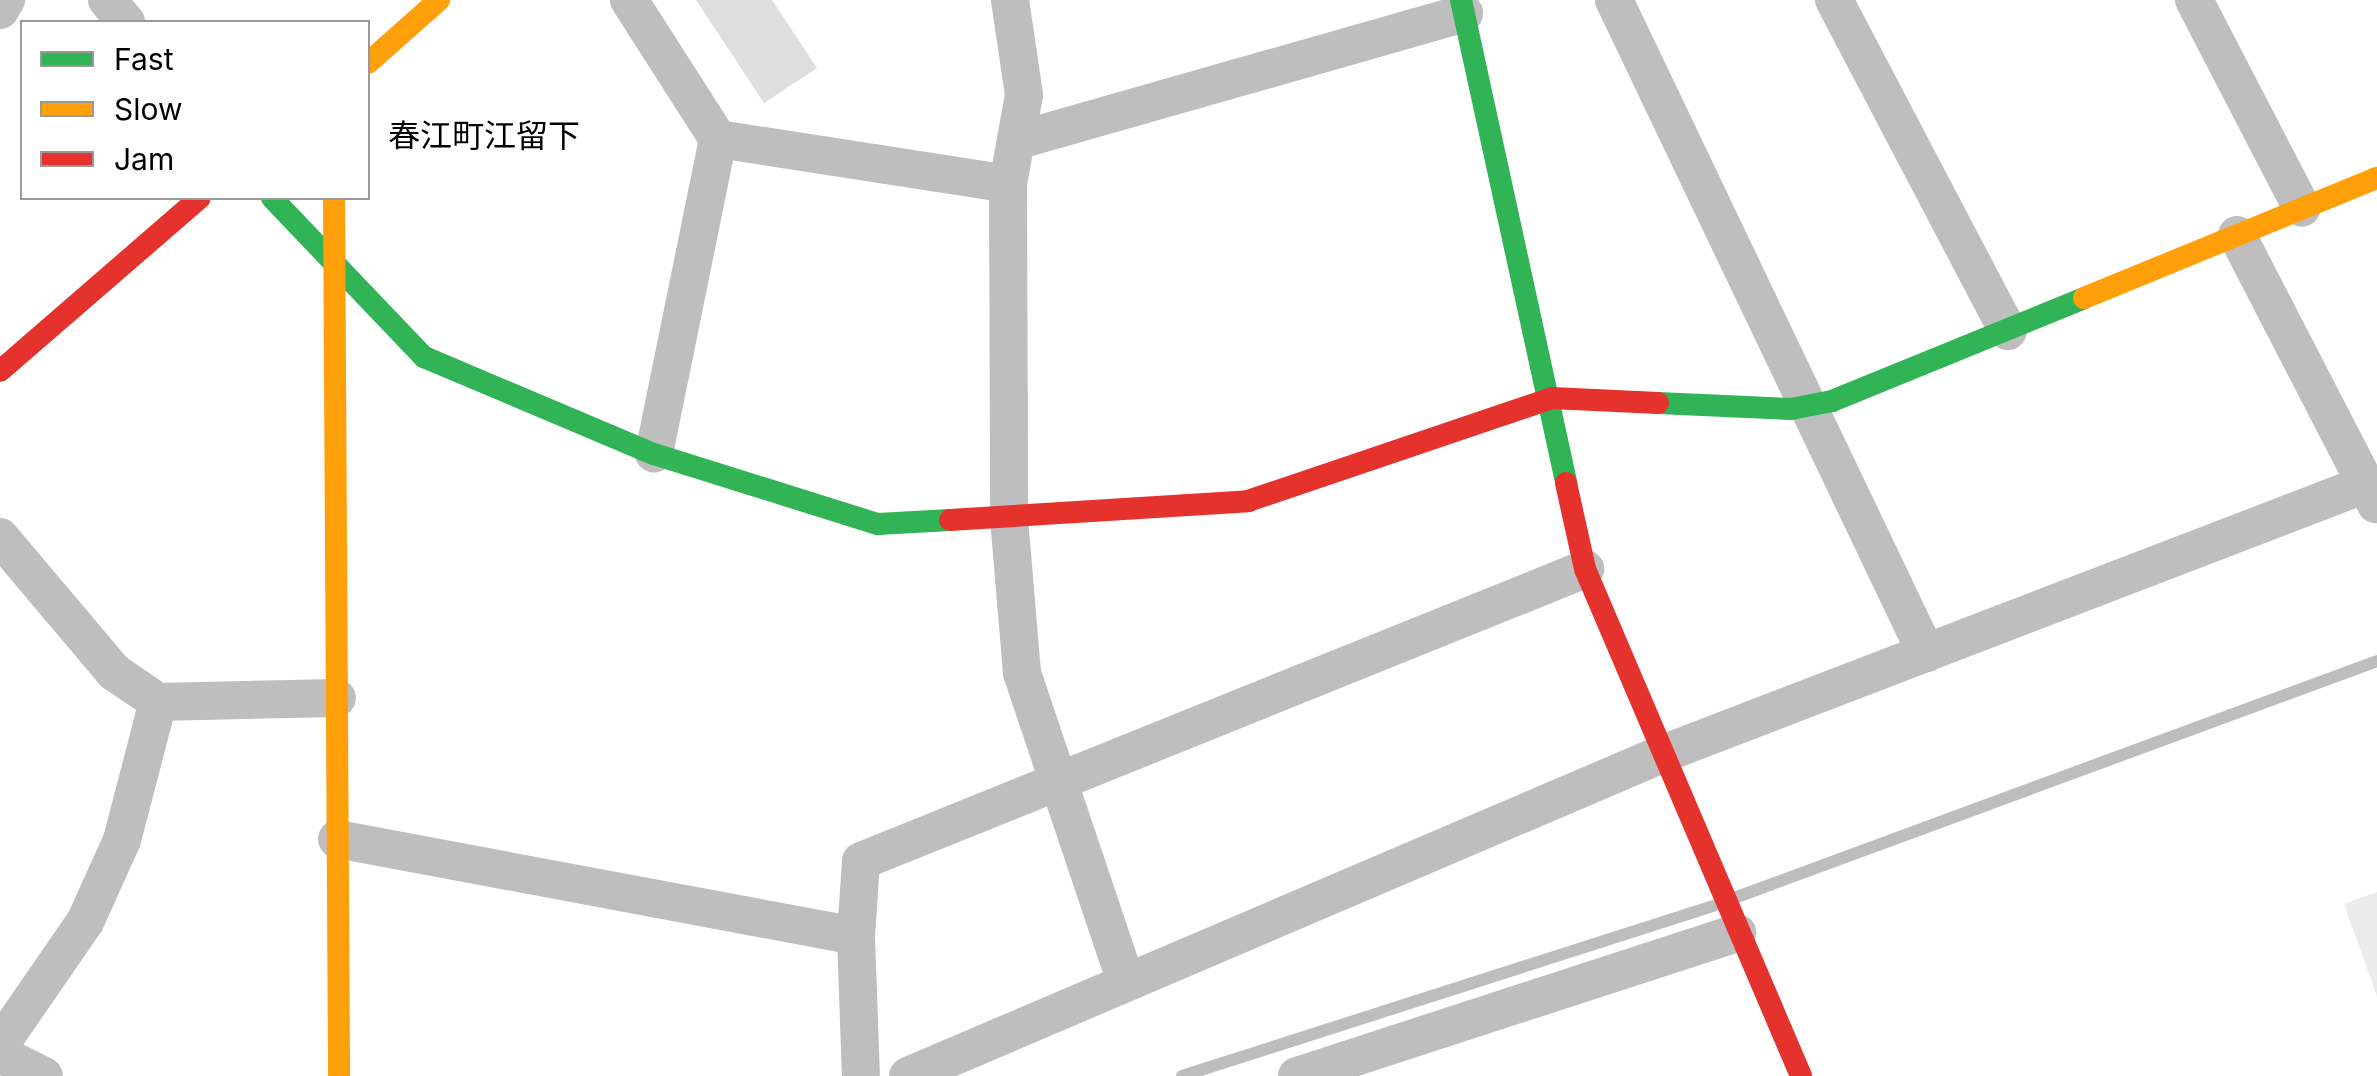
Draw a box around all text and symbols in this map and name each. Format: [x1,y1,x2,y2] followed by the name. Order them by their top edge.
[20,20,370,200] legend
[114,41,173,77] text: Fast
[114,91,183,127] text: Slow
[388,117,580,155] district label: 春江町江留下
[114,141,174,177] text: Jam

